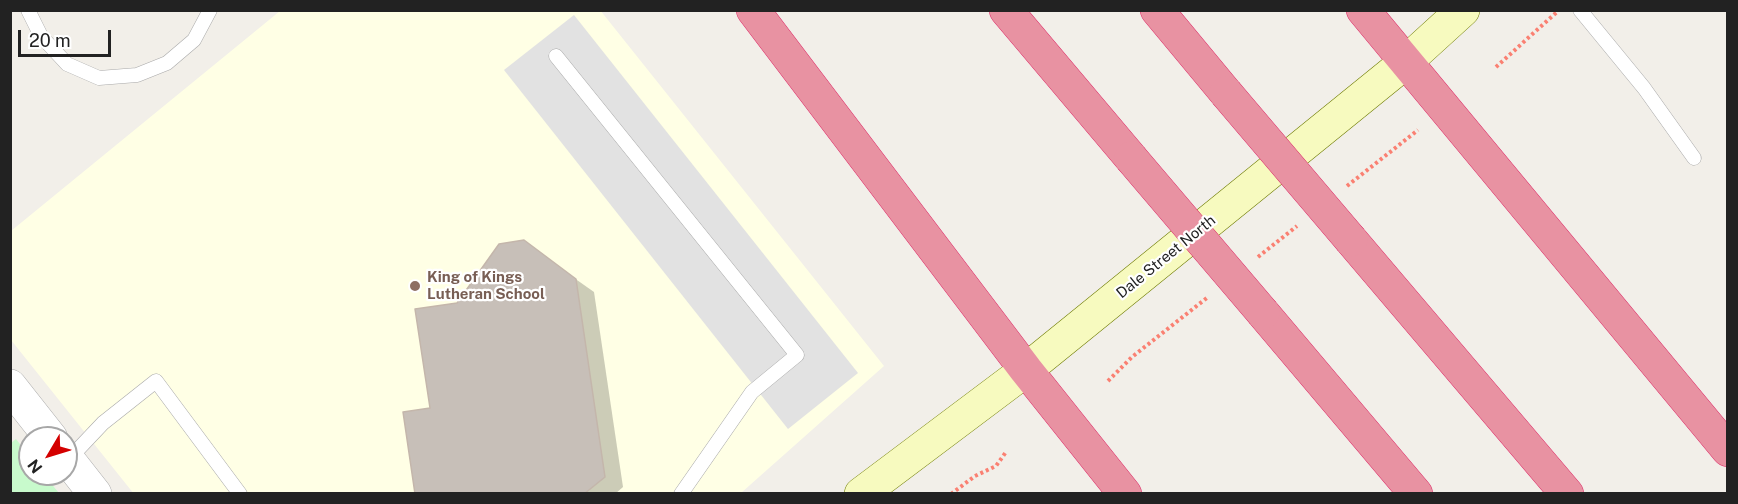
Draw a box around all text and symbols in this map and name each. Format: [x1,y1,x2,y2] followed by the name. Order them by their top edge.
[21,18,114,56] scale bar
[29,30,71,51] text: 20 m
[1113,212,1219,302] street label: Dale Street North
[427,268,545,303] place label: King of Kings Lutheran School
[408,279,422,293] marker: King of Kings Lutheran School
[18,426,78,486] north arrow
[24,455,46,477] text: N

